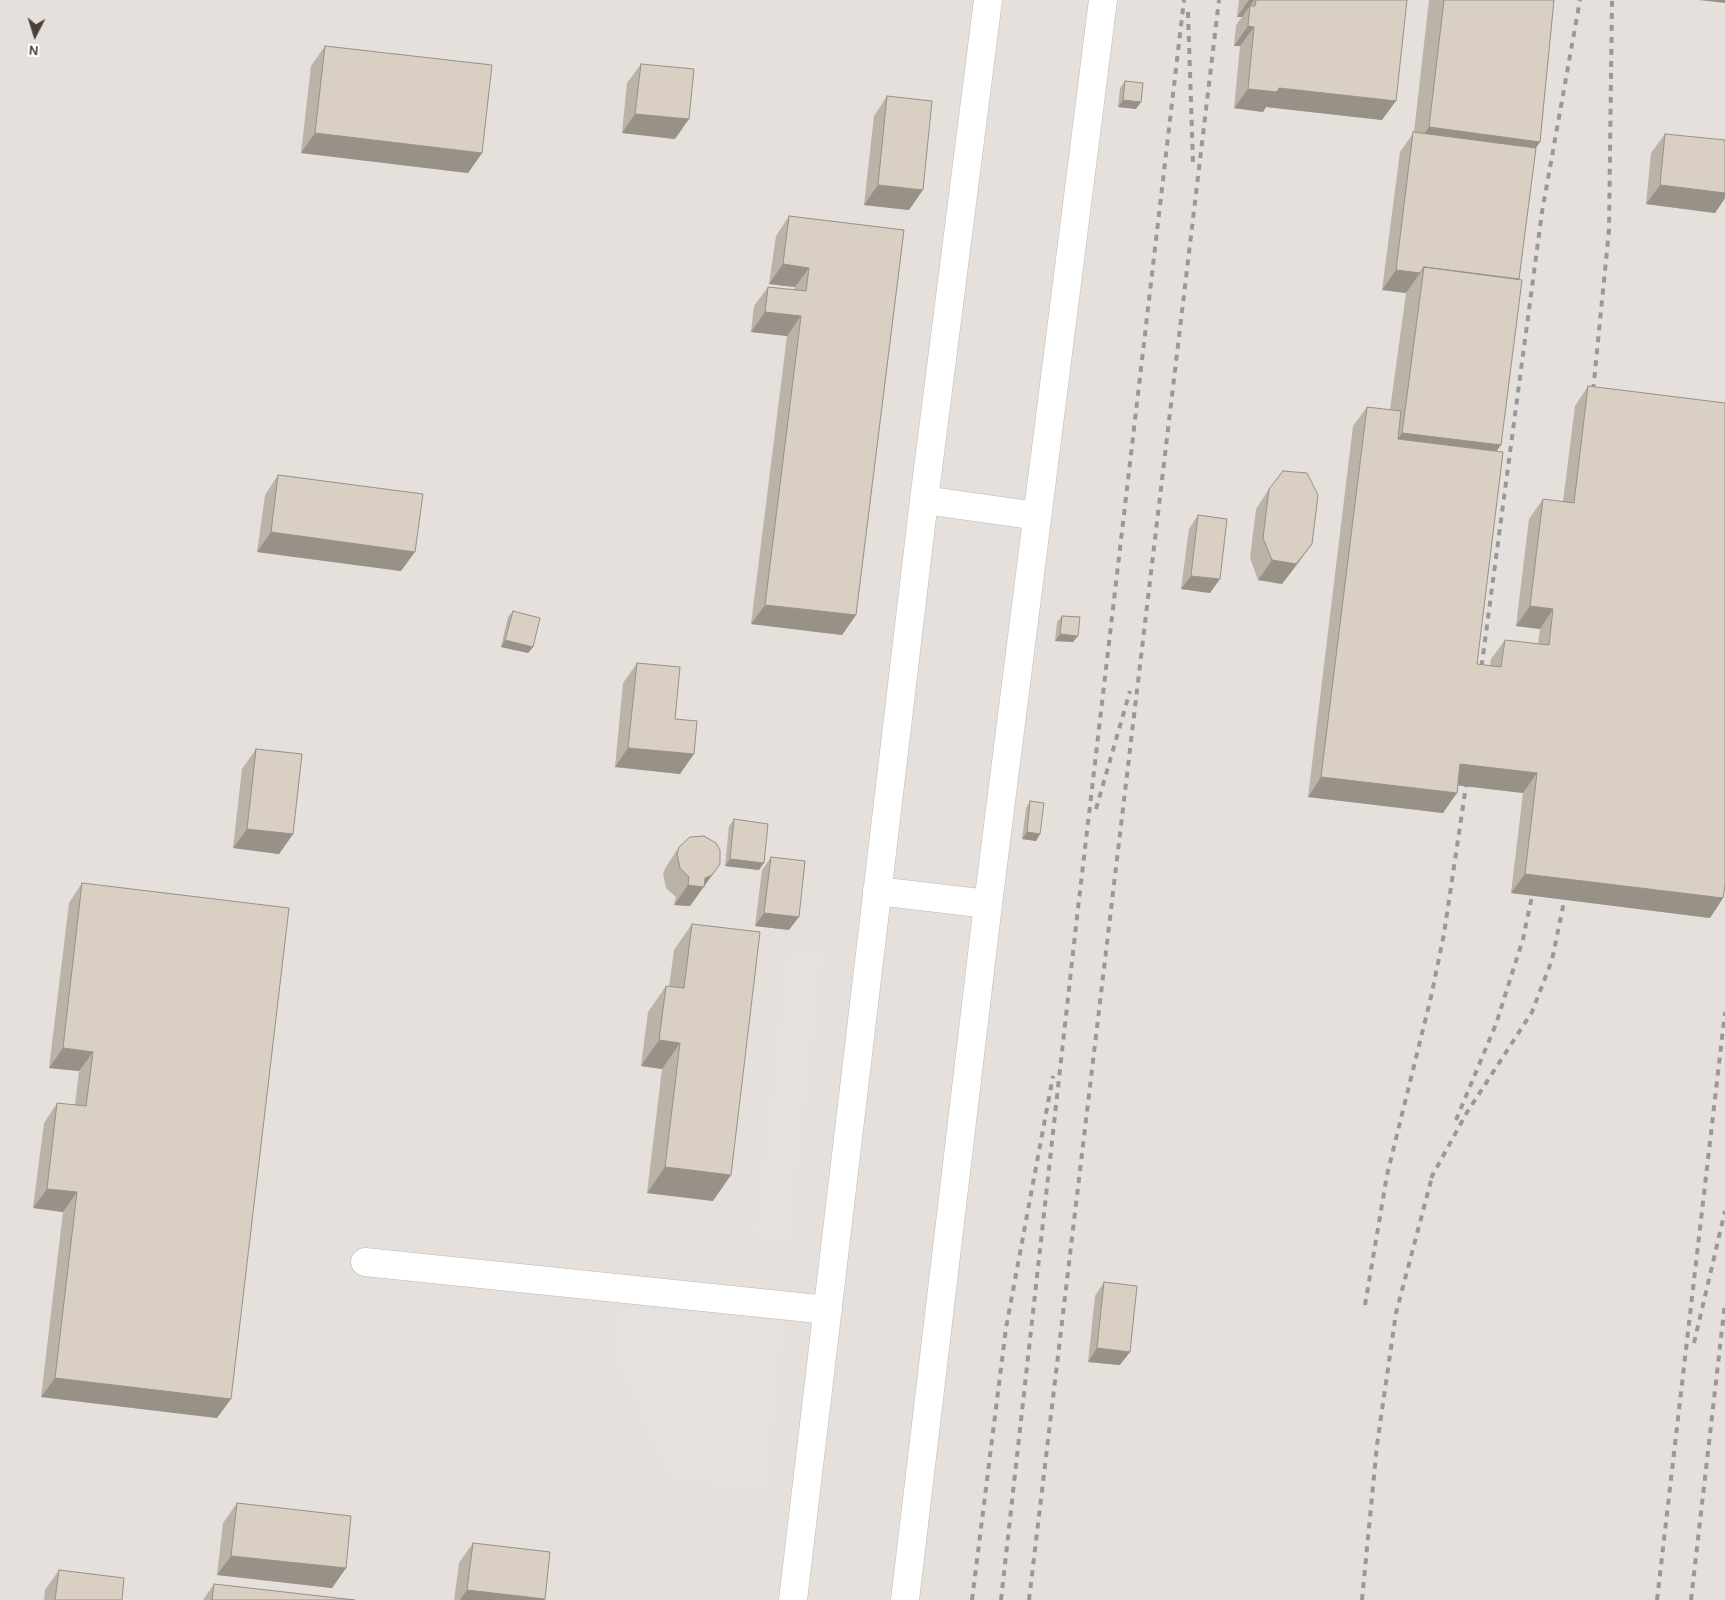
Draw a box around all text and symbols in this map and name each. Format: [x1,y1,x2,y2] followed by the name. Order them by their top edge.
[10,10,60,60] north arrow
[28,42,39,59] text: N

